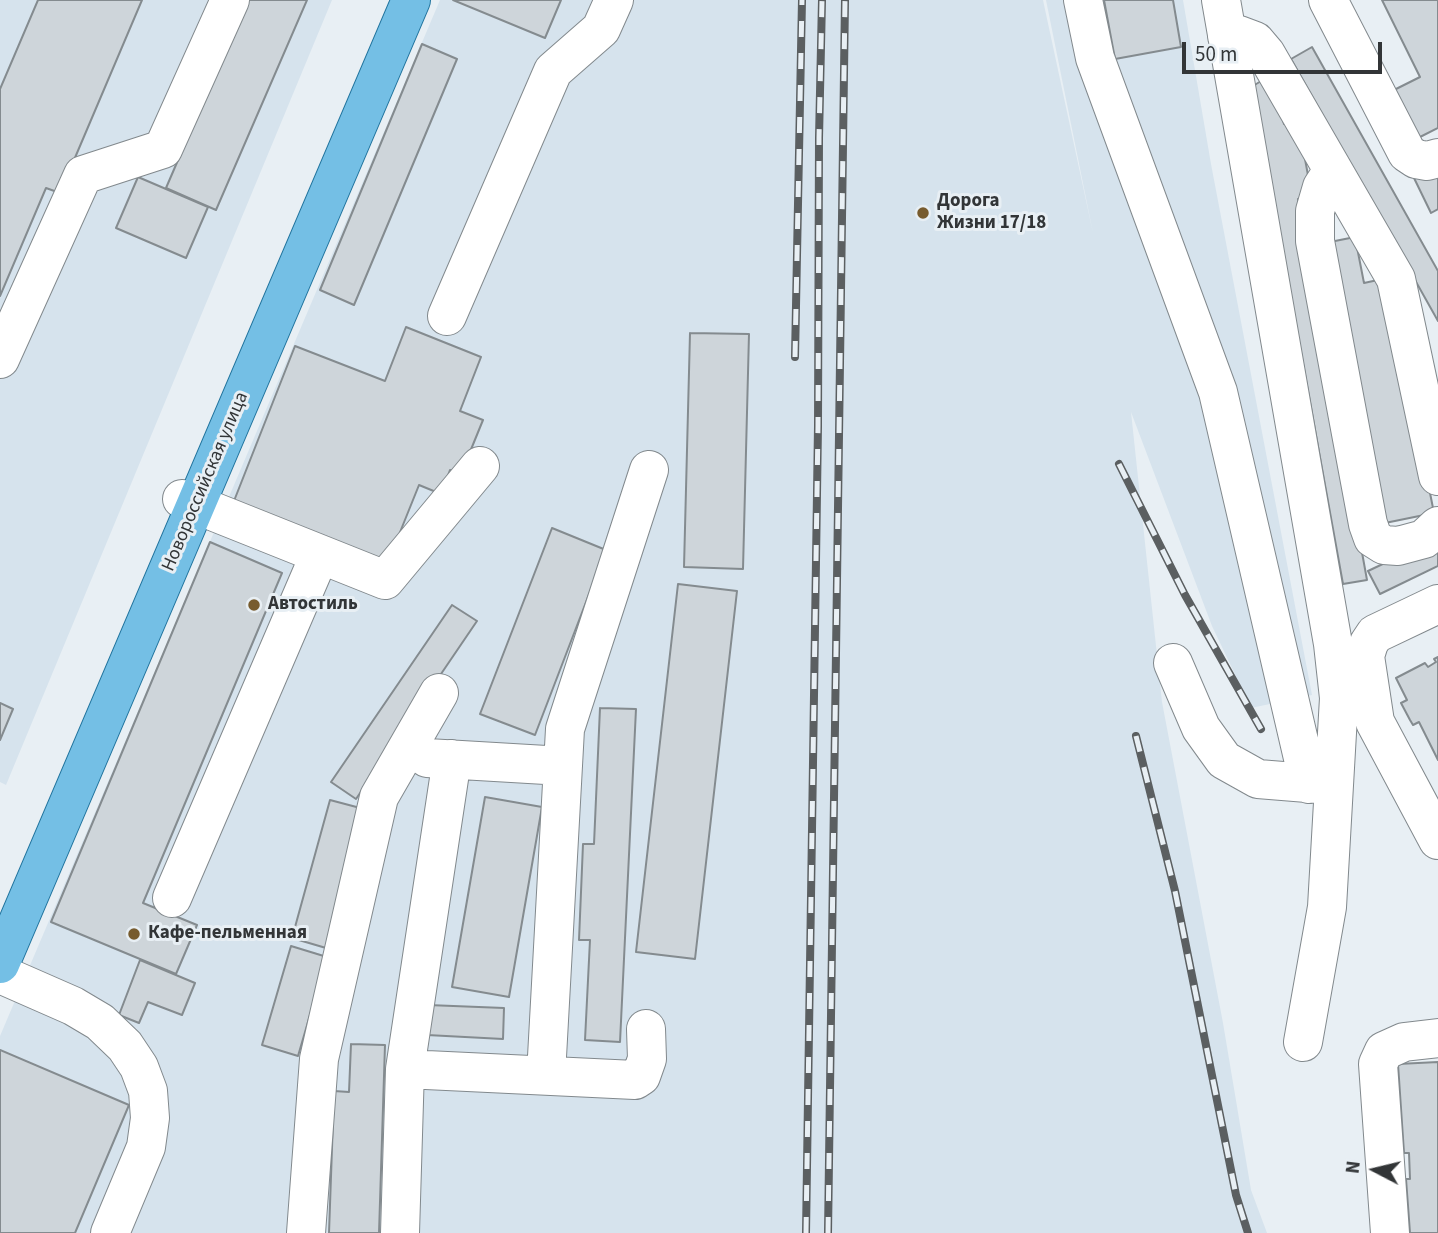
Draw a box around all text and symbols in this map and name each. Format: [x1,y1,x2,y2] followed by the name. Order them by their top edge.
[1186,28,1386,72] scale bar
[1195,39,1237,69] text: 50 m
[937,191,1046,235] place label: Дорога Жизни 17/18
[915,205,931,221] marker: Дорога Жизни 17/18
[158,389,254,575] street label: Новороссийская улица
[268,594,358,616] place label: Автостиль
[246,597,262,613] marker: Автостиль
[148,923,307,945] place label: Кафе-пельменная
[126,926,142,942] marker: Кафе-пельменная
[1340,1135,1410,1205] north arrow
[1339,1159,1368,1175] text: N

